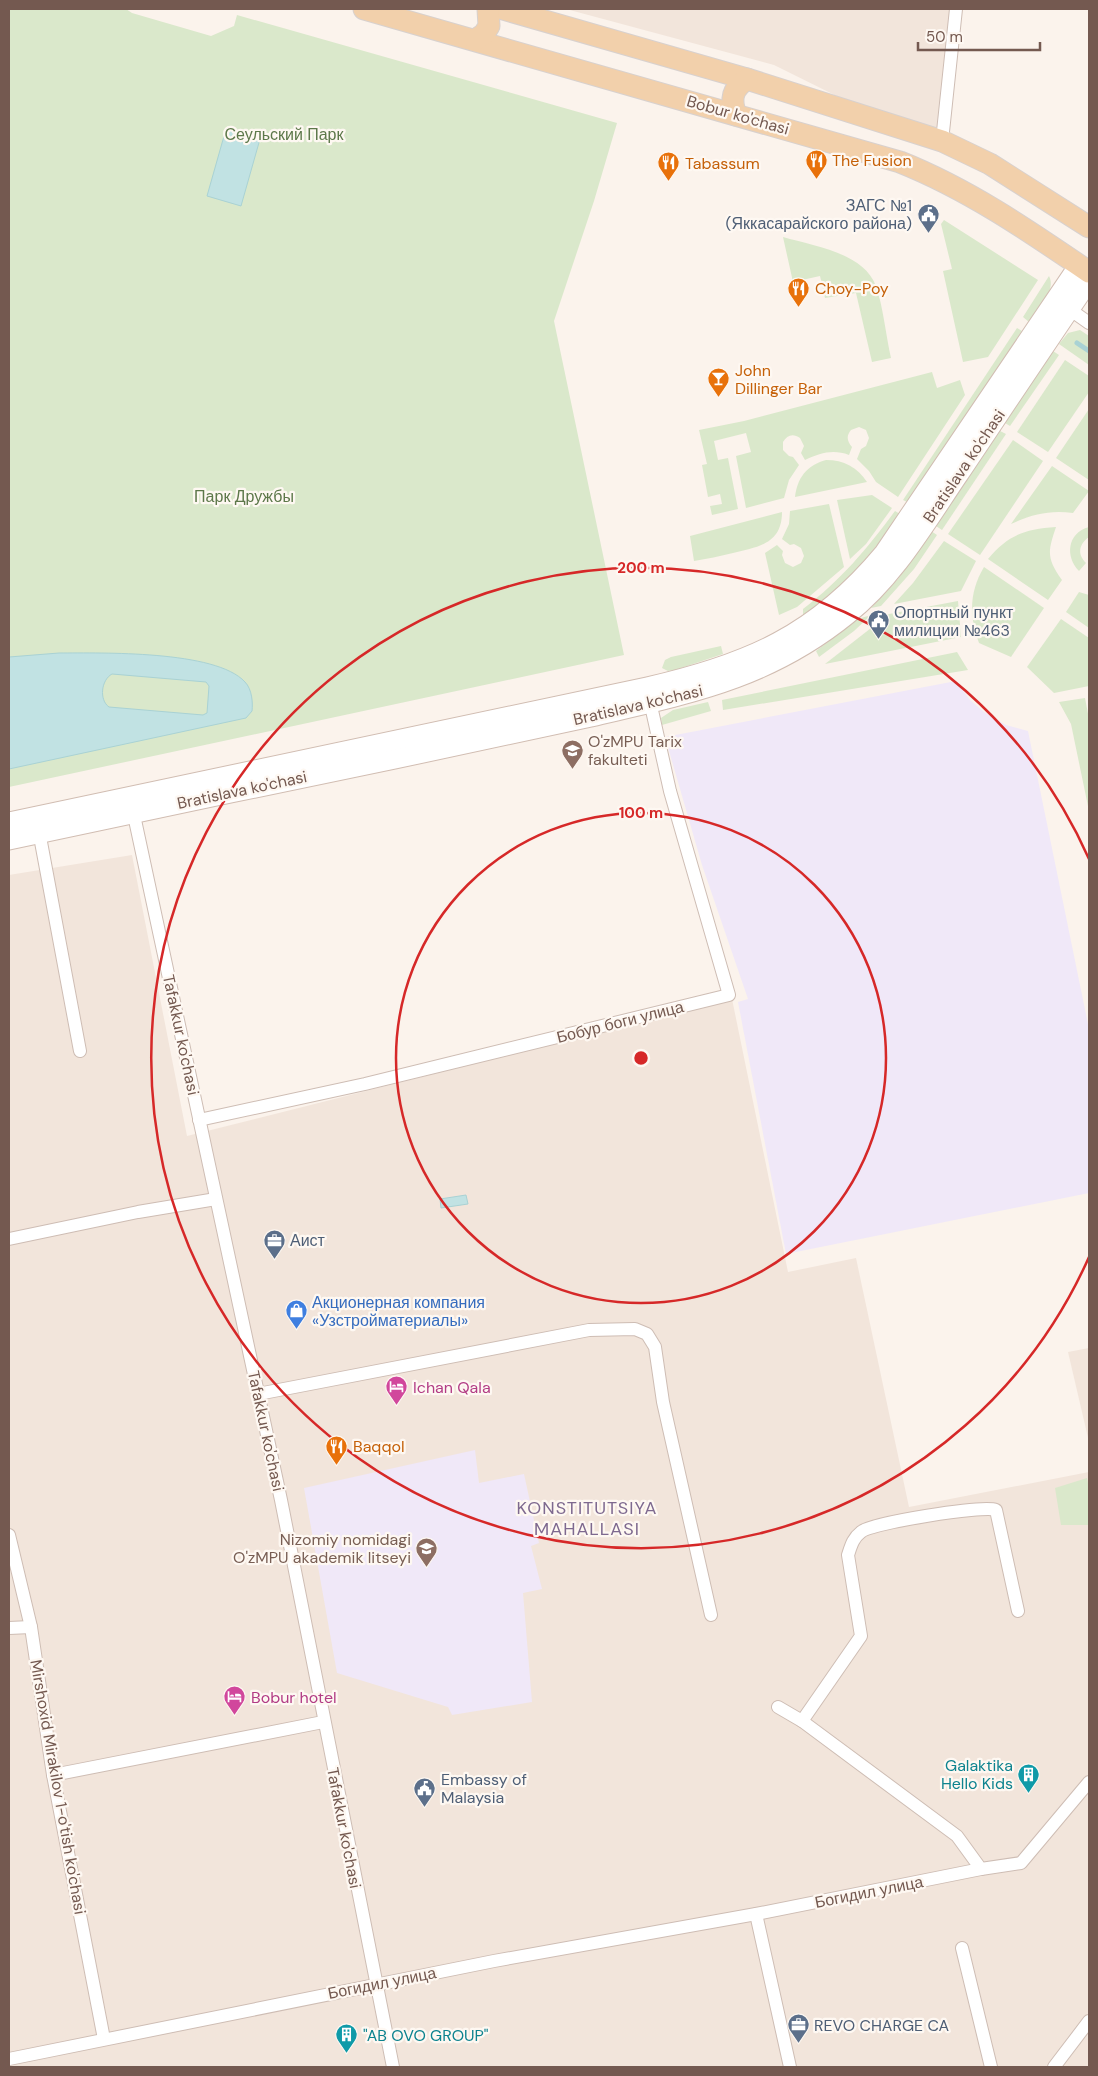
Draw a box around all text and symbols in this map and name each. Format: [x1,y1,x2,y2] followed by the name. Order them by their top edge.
[918,20,1040,52] scale bar
[926,27,963,47] text: 50 m
[684,90,792,140] street label: Bobur ko'chasi
[224,124,345,145] park label: Сеульский Парк
[804,148,828,179] restaurant icon: The Fusion
[832,150,912,171] place label: The Fusion
[657,151,681,182] restaurant icon: Tabassum
[685,153,760,174] place label: Tabassum
[726,195,912,234] place label: ЗАГС №1 (Яккасарайского района)
[916,202,940,233] public building icon: ЗАГС №1 (Яккасарайского района)
[787,276,811,307] restaurant icon: Choy-Poy
[815,278,889,299] place label: Choy-Poy
[735,360,822,399] place label: John Dillinger Bar
[707,367,731,398] bar icon: John Dillinger Bar
[918,405,1010,527] street label: Bratislava ko'chasi
[194,486,294,507] park label: Парк Дружбы
[617,558,665,578] text: 200 m
[894,602,1014,641] place label: Опортный пункт милиции №463
[866,609,890,640] public building icon: Опортный пункт милиции №463
[571,680,705,730] street label: Bratislava ko'chasi
[588,731,682,770] place label: O'zMPU Tarix fakulteti
[560,738,584,769] school or university icon: O'zMPU Tarix fakulteti
[175,766,309,814] street label: Bratislava ko'chasi
[619,803,663,823] text: 100 m
[158,973,204,1097] street label: Tafakkur ko'chasi
[554,996,686,1048] street label: Бобур боги улица
[632,1049,650,1067] centre of rings
[262,1228,286,1259] office icon: Аист
[290,1230,326,1251] place label: Аист
[312,1292,485,1331] place label: Акционерная компания «Узстройматериалы»
[284,1299,308,1330] shop icon: Акционерная компания «Узстройматериалы»
[243,1369,289,1493] street label: Tafakkur ko'chasi
[385,1375,409,1406] hotel icon: Ichan Qala
[413,1377,491,1398] place label: Ichan Qala
[325,1434,349,1465] restaurant icon: Baqqol
[353,1436,404,1457] place label: Baqqol
[517,1496,658,1541] district label: KONSTITUTSIYA MAHALLASI
[233,1529,411,1568] place label: Nizomiy nomidagi O'zMPU akademik litseyi
[415,1536,439,1567] school or university icon: Nizomiy nomidagi O'zMPU akademik litseyi
[25,1658,91,1916] street label: Mirshoxid Mirakilov 1-o'tish ko'chasi
[223,1685,247,1716] hotel icon: Bobur hotel
[251,1687,337,1708] place label: Bobur hotel
[941,1755,1013,1794] place label: Galaktika Hello Kids
[1017,1762,1041,1793] building icon: Galaktika Hello Kids
[322,1766,366,1890] street label: Tafakkur ko'chasi
[441,1769,527,1808] place label: Embassy of Malaysia
[413,1776,437,1807] public building icon: Embassy of Malaysia
[813,1871,925,1913] street label: Богидил улица
[326,1962,438,2004] street label: Богидил улица
[786,2013,810,2044] office icon: REVO CHARGE CA
[814,2015,950,2036] place label: REVO CHARGE CA
[335,2023,359,2054] building icon: "AB OVO GROUP"
[363,2025,489,2046] place label: "AB OVO GROUP"

